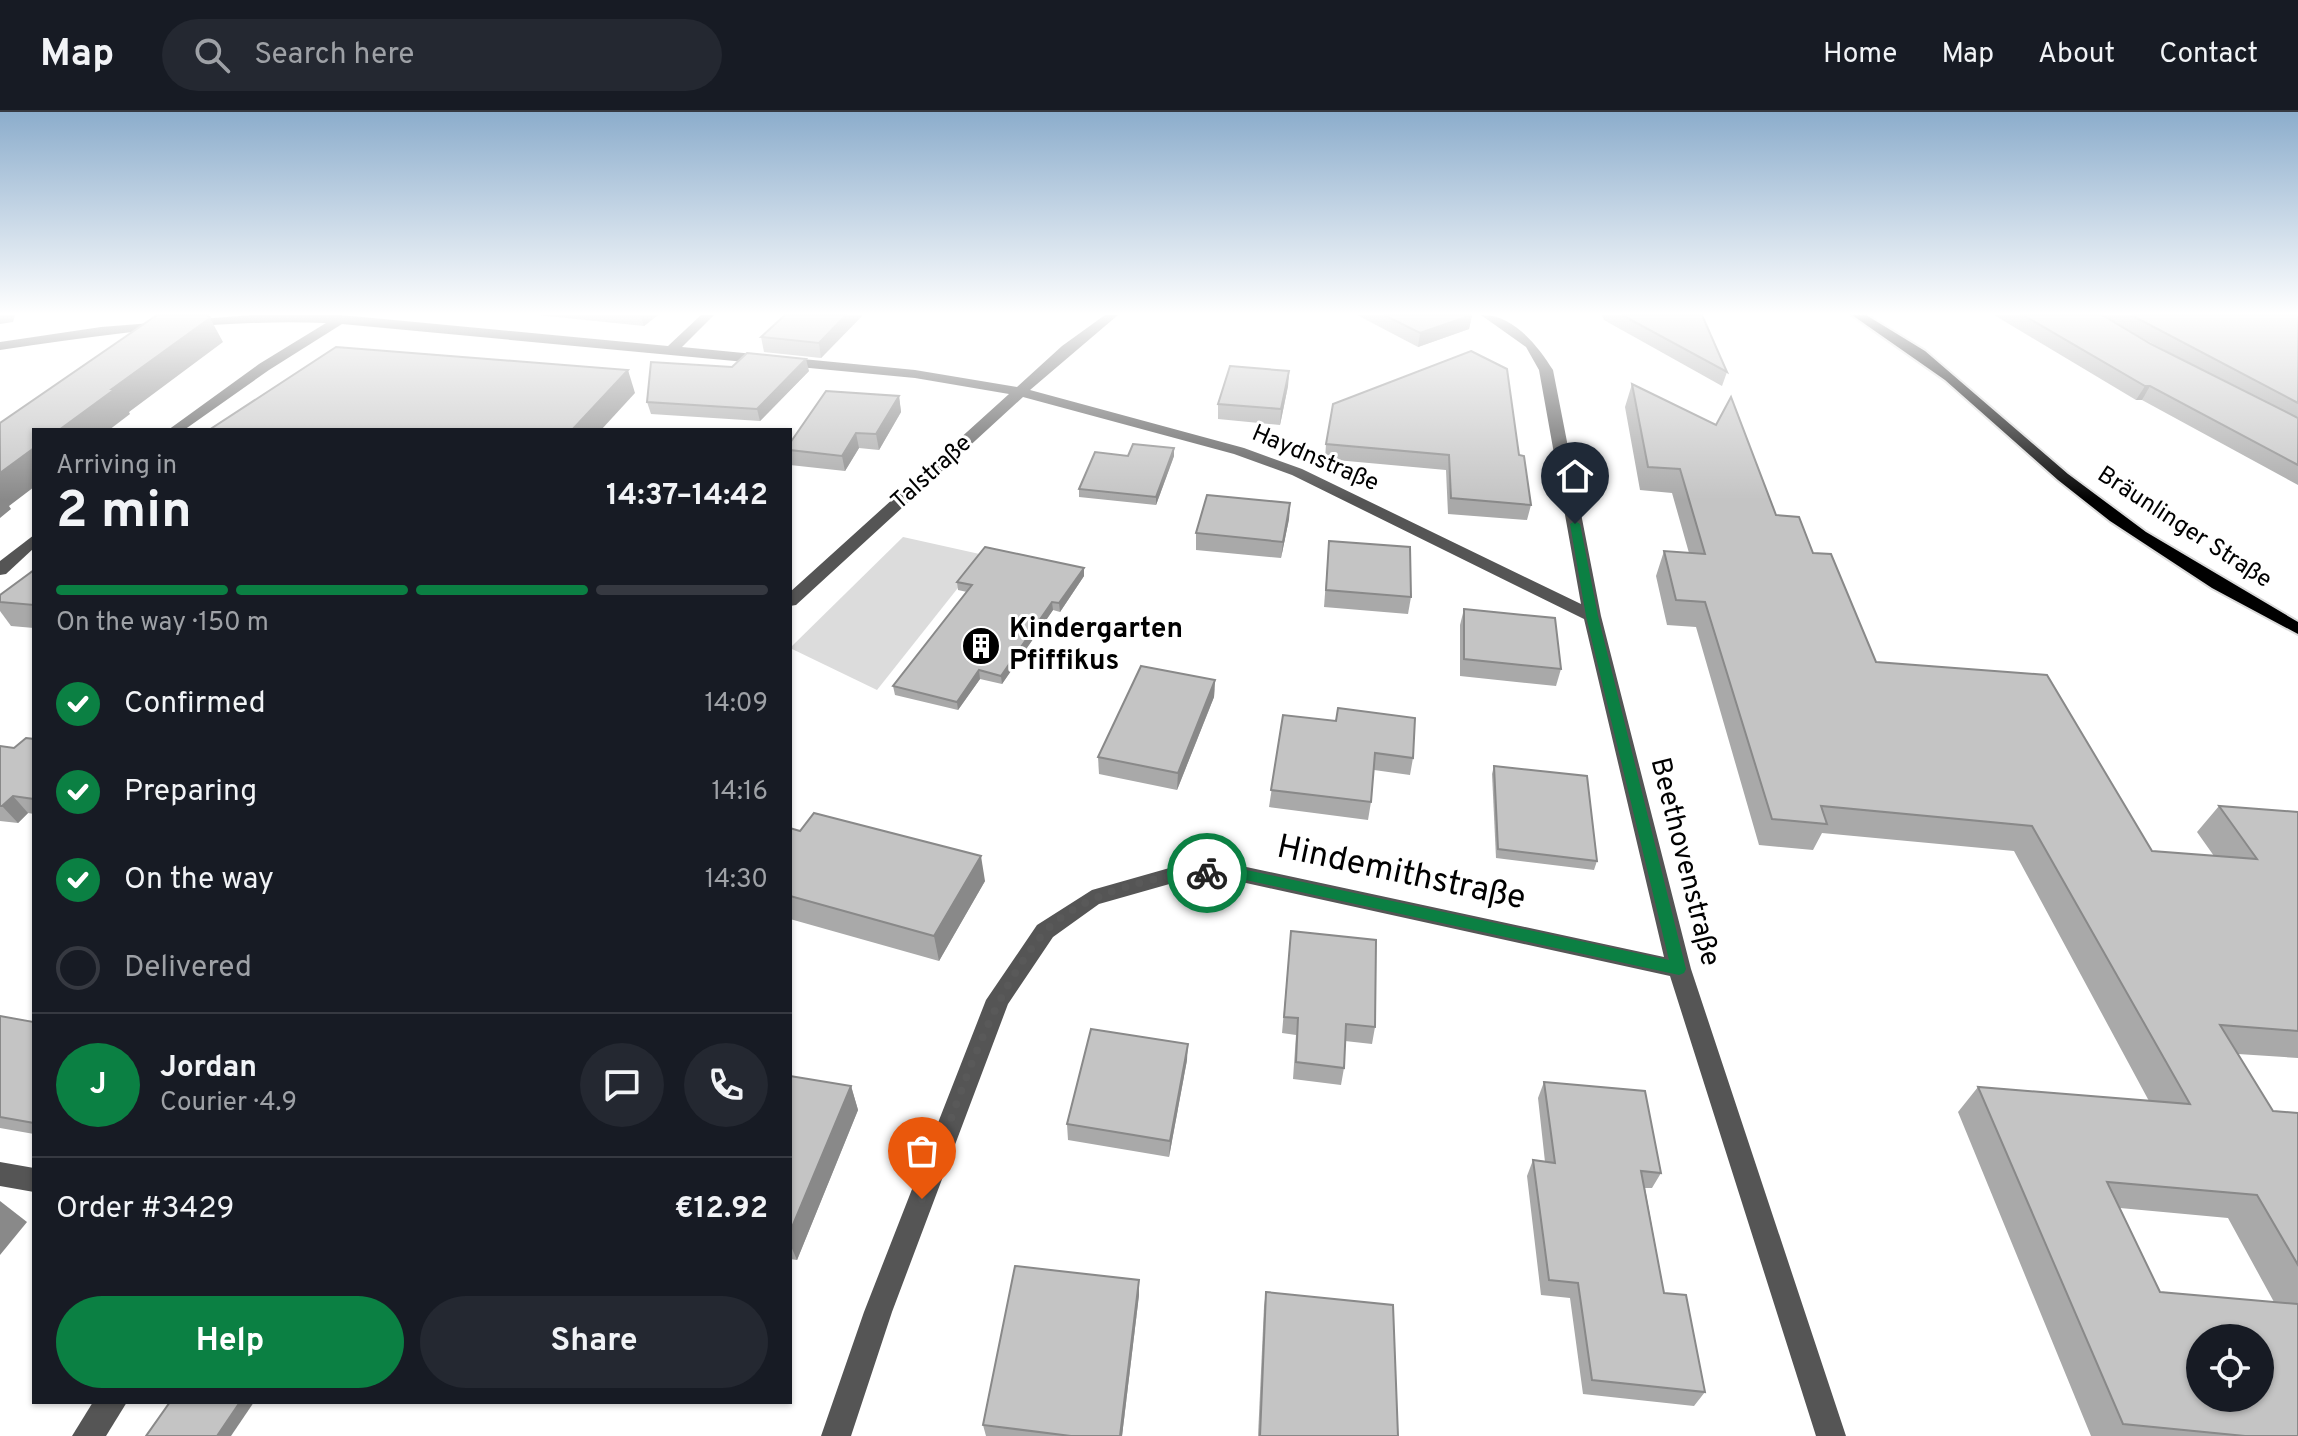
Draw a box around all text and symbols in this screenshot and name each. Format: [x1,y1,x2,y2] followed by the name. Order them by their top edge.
[162,19,722,91] search box
[40,31,114,80] text: Map
[190,33,234,77] icon: search
[254,37,414,74] text: Search here
[1823,37,1897,73] text: Home
[1941,37,1994,73] text: Map
[2038,37,2115,73] text: About
[2159,37,2258,73] text: Contact
[1247,419,1383,499] street label: Haydnstraße
[886,429,978,517] street label: Talstraße
[1541,442,1609,524] pin
[56,450,177,483] text: Arriving in
[1553,454,1597,498] icon: home
[2091,460,2277,596] street label: Bräunlinger Straße
[606,478,768,515] text: 14:37–14:42
[56,480,192,546] text: 2 min
[56,607,269,640] text: On the way · 150 m
[1009,612,1183,680] place label: Kindergarten Pfiffikus
[960,625,1002,667] building icon: Kindergarten Pfiffikus
[56,682,100,726] icon: check
[124,686,266,723] text: Confirmed
[705,688,768,721] text: 14:09
[1641,754,1727,970] street label: Beethovenstraße
[56,770,100,814] icon: check
[124,774,257,811] text: Preparing
[712,776,768,809] text: 14:16
[1273,827,1529,921] street label: Hindemithstraße
[1167,833,1247,913] courier
[1185,851,1229,895] icon: bike
[56,858,100,902] icon: check
[124,862,274,899] text: On the way
[705,864,768,897] text: 14:30
[124,950,252,987] text: Delivered
[580,1043,664,1127] button: chat
[684,1043,768,1127] button: phone
[160,1050,257,1087] text: Jordan
[90,1067,106,1104] text: J
[160,1087,297,1120] text: Courier · 4.9
[888,1117,956,1199] pin
[900,1129,944,1173] icon: bag
[56,1191,234,1228] text: Order #3429
[675,1191,768,1228] text: €12.92
[56,1296,404,1388] button: Help
[420,1296,768,1388] button: Share
[2186,1324,2274,1412] map controls
[2186,1324,2274,1412] button: locate

